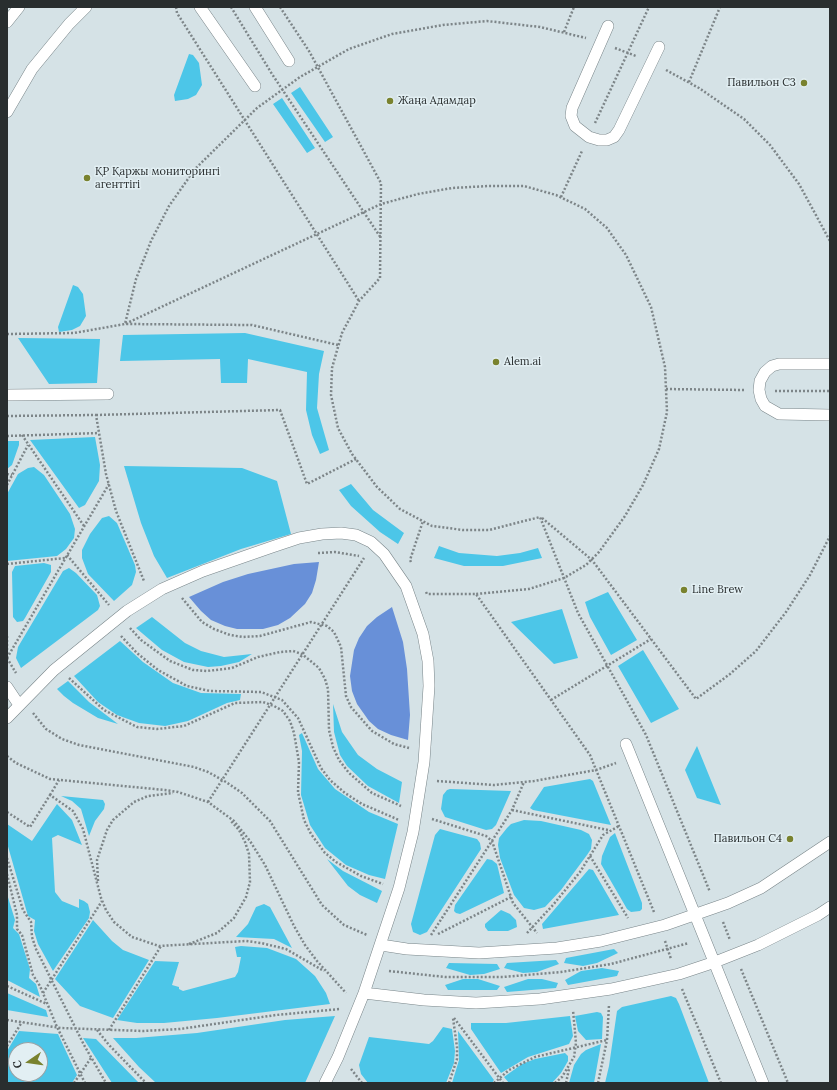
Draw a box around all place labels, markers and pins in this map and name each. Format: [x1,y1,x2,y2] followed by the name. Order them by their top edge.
[727,76,796,90] place label: Павильон С3
[799,78,809,88] marker: Павильон С3
[398,94,476,108] place label: Жаңа Адамдар
[385,96,395,106] marker: Жаңа Адамдар
[95,165,220,191] place label: ҚР Қаржы мониторингі агенттігі
[82,173,92,183] marker: ҚР Қаржы мониторингі агенттігі
[504,355,541,369] place label: Alem.ai
[491,357,501,367] marker: Alem.ai
[692,583,743,597] place label: Line Brew
[679,585,689,595] marker: Line Brew
[714,832,782,846] place label: Павильон С4
[785,834,795,844] marker: Павильон С4

